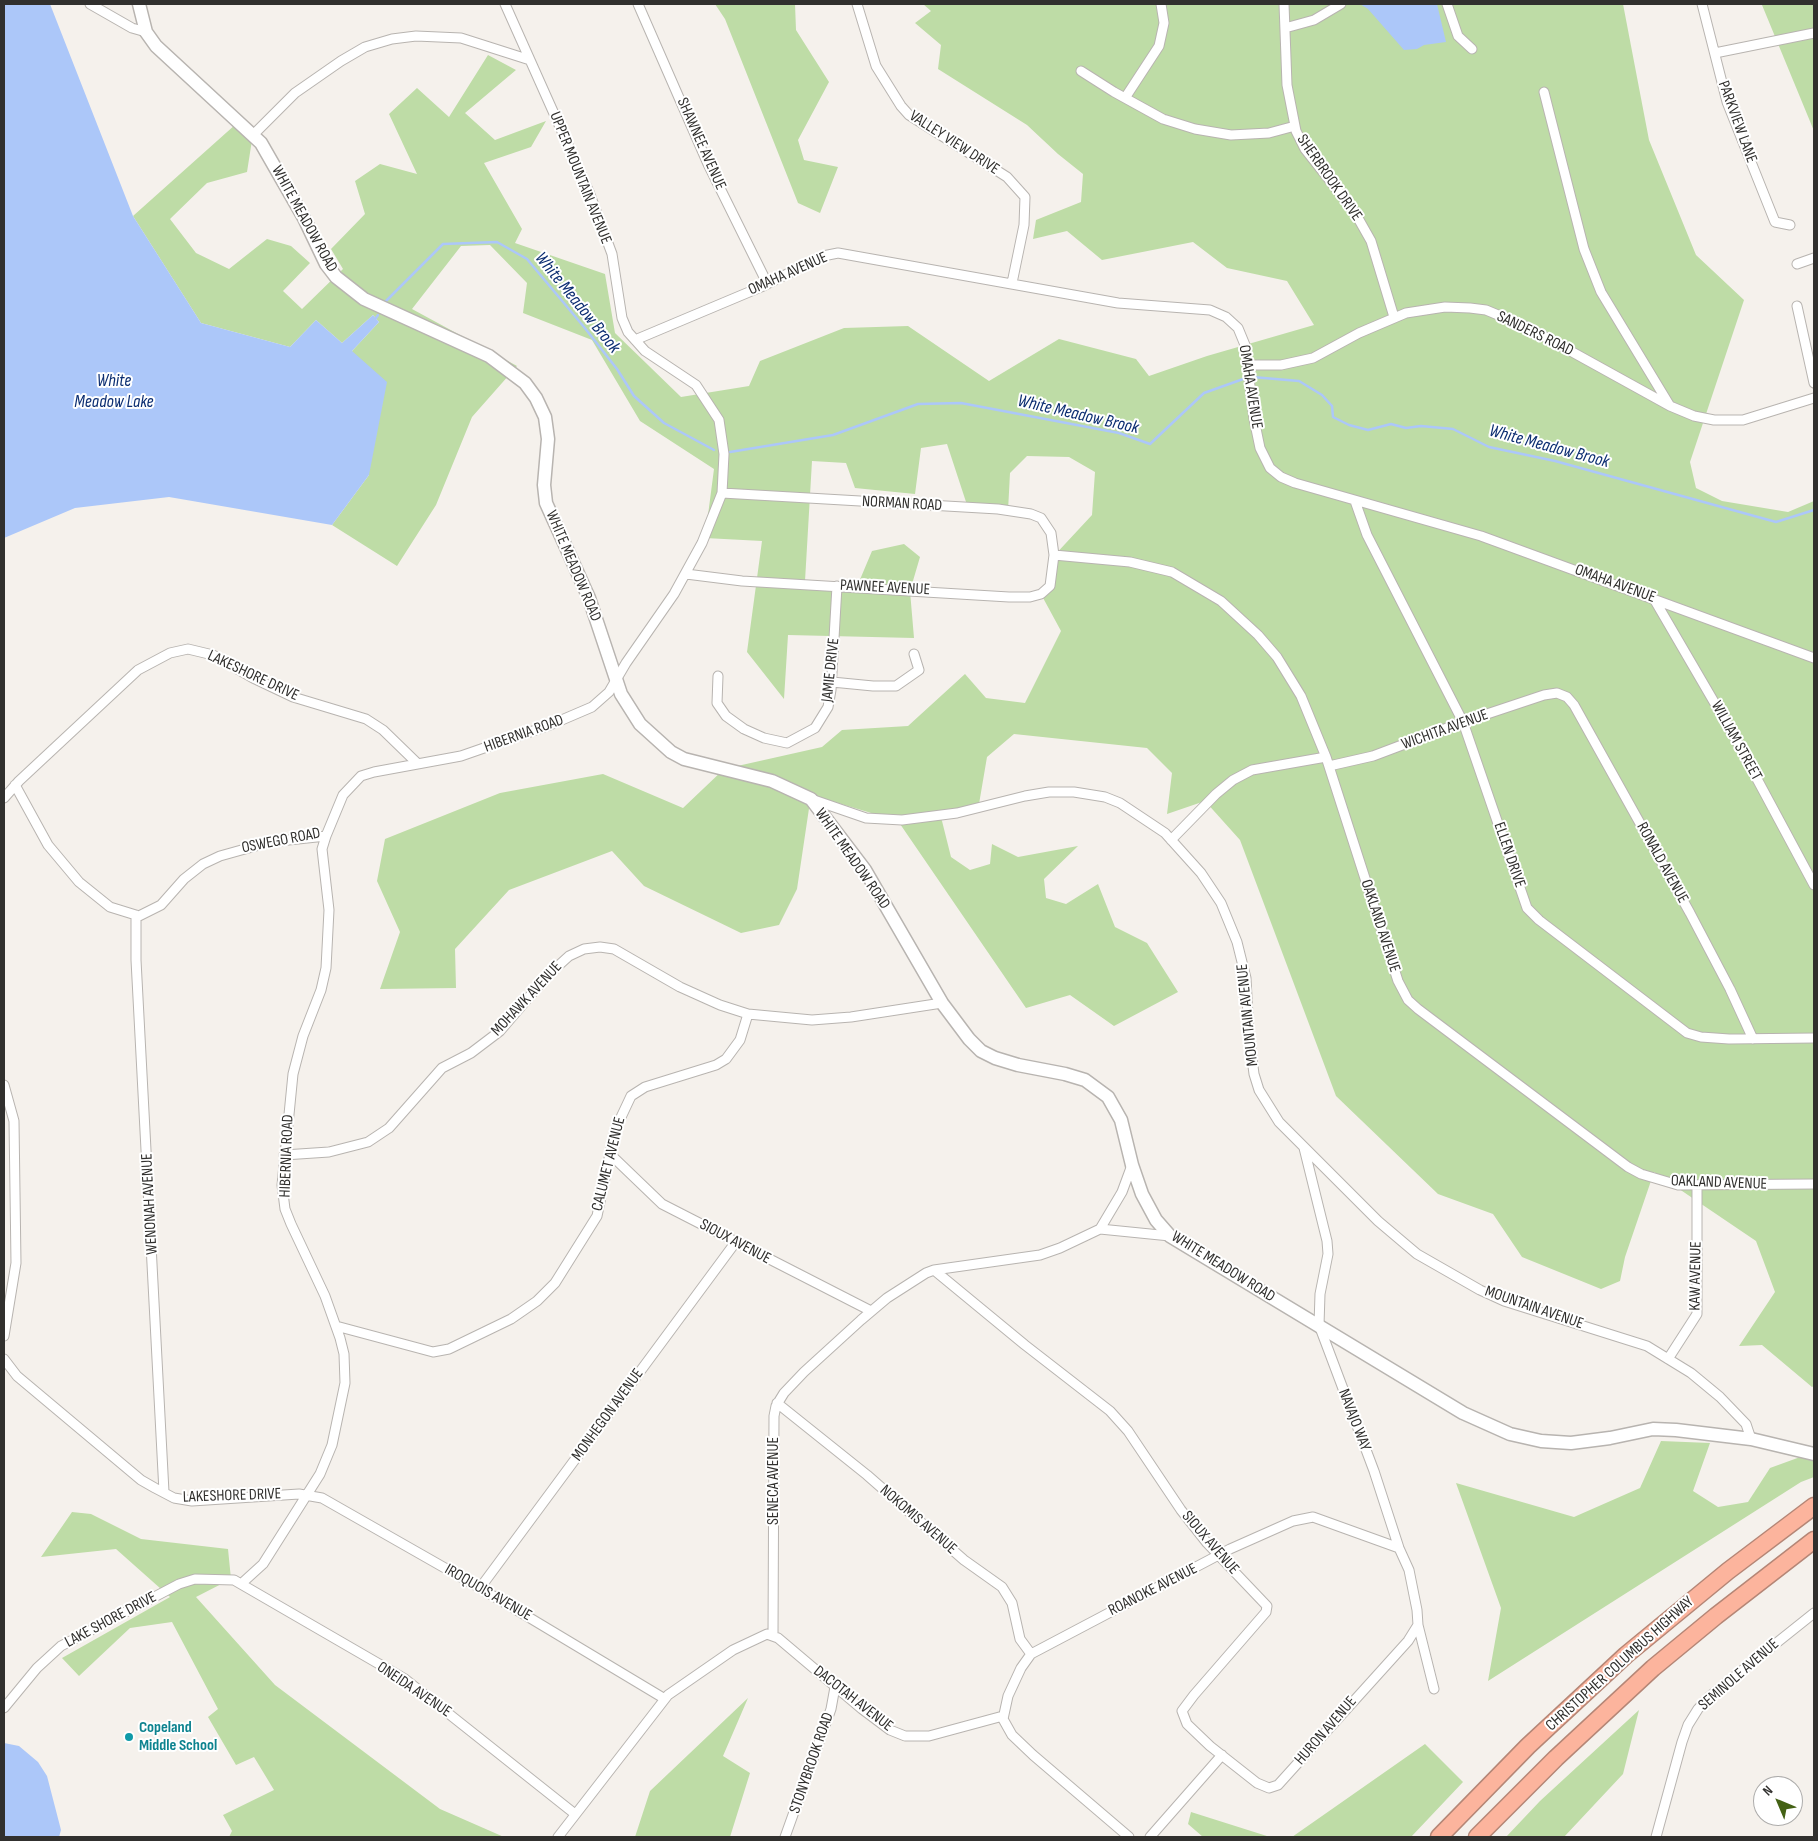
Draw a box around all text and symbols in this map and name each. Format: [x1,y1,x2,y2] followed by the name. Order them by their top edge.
[1713,78,1761,166] street label: PARKVIEW LANE
[672,95,730,193] street label: SHAWNEE AVENUE
[905,107,1003,179] street label: VALLEY VIEW DRIVE
[545,109,615,247] street label: UPPER MOUNTAIN AVENUE
[1292,131,1366,225] street label: SHERBROOK DRIVE
[267,162,341,276] street label: WHITE MEADOW ROAD
[530,248,624,358] water label: White Meadow Brook
[745,248,831,300] street label: OMAHA AVENUE
[1494,307,1576,361] street label: SANDERS ROAD
[1234,344,1266,430] street label: OMAHA AVENUE
[74,370,154,412] water label: White Meadow Lake
[1015,391,1141,439] water label: White Meadow Brook
[1487,421,1611,473] water label: White Meadow Brook
[861,492,943,516] street label: NORMAN ROAD
[541,508,605,624] street label: WHITE MEADOW ROAD
[1572,561,1658,607] street label: OMAHA AVENUE
[840,576,930,600] street label: PAWNEE AVENUE
[818,637,844,703] street label: JAMIE DRIVE
[204,647,302,705] street label: LAKESHORE DRIVE
[1706,698,1766,784] street label: WILLIAM STREET
[1399,705,1491,755] street label: WICHITA AVENUE
[482,711,566,757] street label: HIBERNIA ROAD
[810,805,894,913] street label: WHITE MEADOW ROAD
[1632,819,1692,907] street label: RONALD AVENUE
[1489,820,1529,890] street label: ELLEN DRIVE
[240,824,322,858] street label: OSWEGO ROAD
[1356,877,1404,975] street label: OAKLAND AVENUE
[488,958,566,1040] street label: MOHAWK AVENUE
[1233,963,1263,1067] street label: MOUNTAIN AVENUE
[276,1114,298,1198] street label: HIBERNIA ROAD
[588,1115,630,1213] street label: CALUMET AVENUE
[138,1153,162,1255] street label: WENONAH AVENUE
[1671,1172,1767,1194] street label: OAKLAND AVENUE
[696,1215,774,1269] street label: SIOUX AVENUE
[1168,1227,1278,1307] street label: WHITE MEADOW ROAD
[1686,1241,1706,1311] street label: KAW AVENUE
[1482,1282,1586,1334] street label: MOUNTAIN AVENUE
[568,1365,648,1465] street label: MONHEGON AVENUE
[1333,1386,1375,1454] street label: NAVAJO WAY
[764,1437,784,1525] street label: SENECA AVENUE
[875,1481,961,1559] street label: NOKOMIS AVENUE
[183,1485,281,1507] street label: LAKESHORE DRIVE
[1177,1507,1243,1579] street label: SIOUX AVENUE
[1105,1559,1201,1621] street label: ROANOKE AVENUE
[441,1560,535,1626] street label: IROQUOIS AVENUE
[62,1588,160,1652] street label: LAKE SHORE DRIVE
[1542,1593,1698,1735] street label: CHRISTOPHER COLUMBUS HIGHWAY
[1695,1635,1783,1715] street label: SEMINOLE AVENUE
[373,1658,455,1722] street label: ONEIDA AVENUE
[809,1662,897,1736] street label: DACOTAH AVENUE
[1291,1693,1361,1769] street label: HURON AVENUE
[786,1710,838,1816] street label: STONYBROOK ROAD
[139,1718,217,1756] place label: Copeland Middle School
[123,1731,135,1743] marker: Copeland Middle School
[1753,1776,1803,1826] north arrow
[1759,1782,1776,1799] text: N

